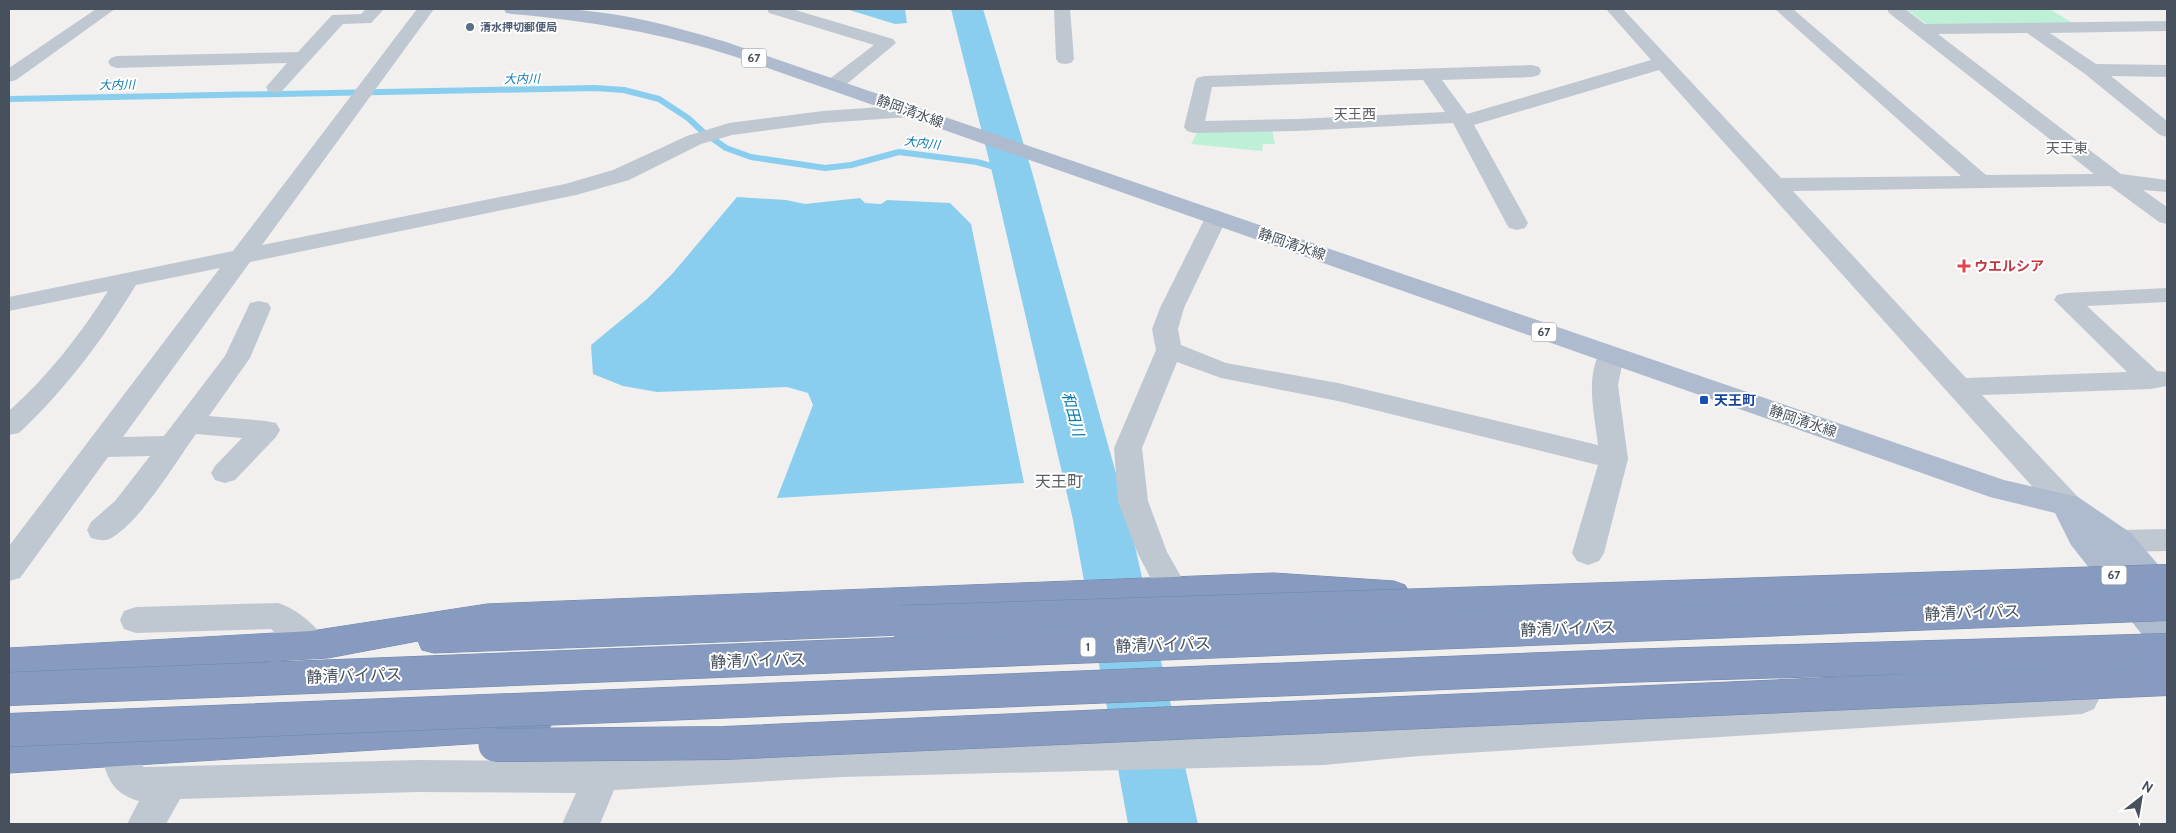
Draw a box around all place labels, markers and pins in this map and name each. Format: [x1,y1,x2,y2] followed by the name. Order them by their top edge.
[480,20,557,34] place label: 清水押切郵便局
[464,21,476,33] marker: 清水押切郵便局
[1974,257,2044,275] place label: ウエルシア
[1958,260,1970,272] marker: ウエルシア
[1714,391,1756,409] place label: 天王町
[1698,394,1710,406] marker: 天王町

